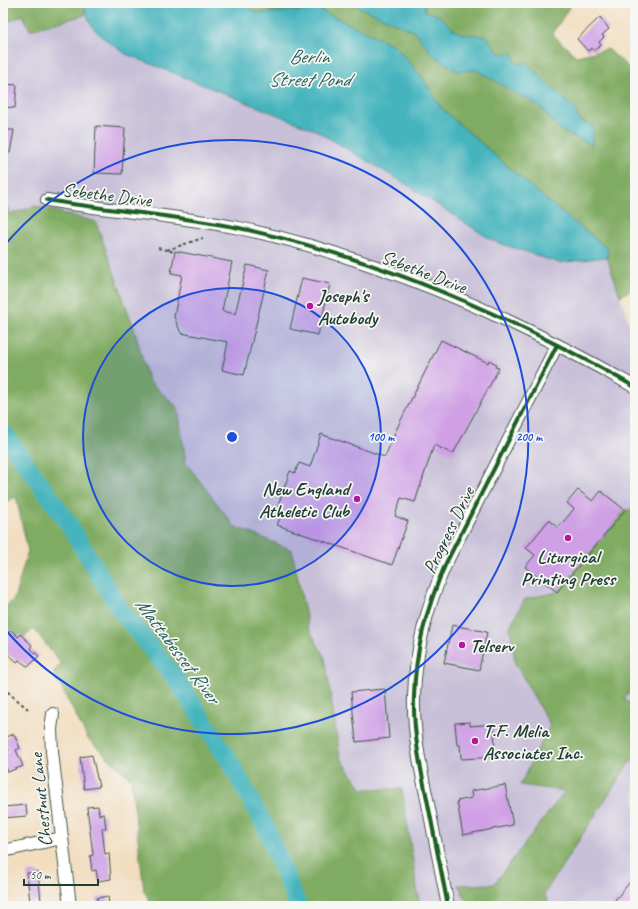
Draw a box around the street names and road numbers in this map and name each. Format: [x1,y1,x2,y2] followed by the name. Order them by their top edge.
[61,178,154,213] street label: Sebethe Drive
[378,245,471,300] street label: Sebethe Drive
[418,482,481,578] street label: Progress Drive
[24,750,58,848] street label: Chestnut Lane

